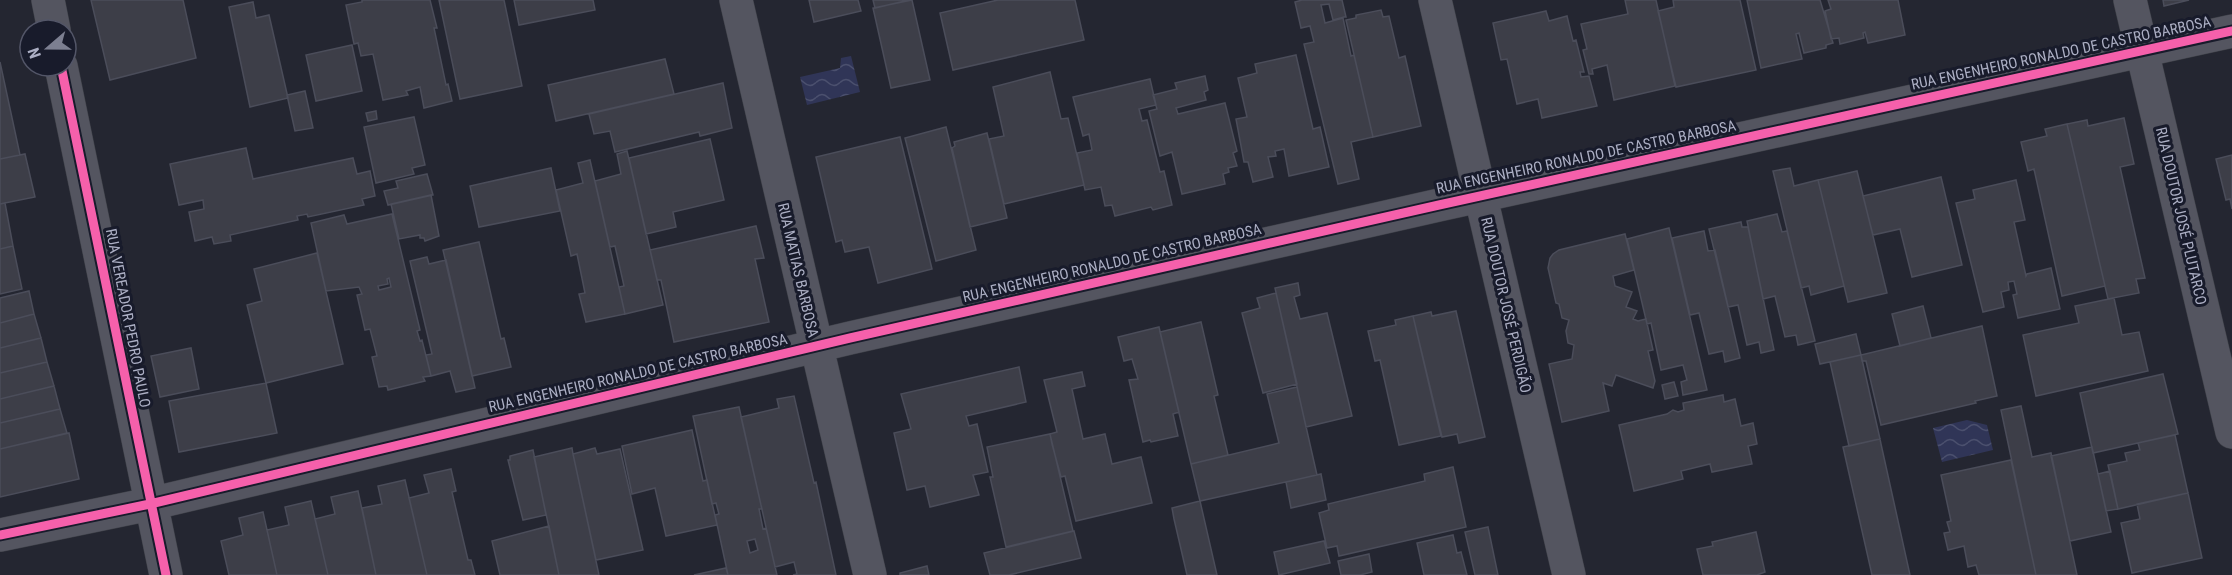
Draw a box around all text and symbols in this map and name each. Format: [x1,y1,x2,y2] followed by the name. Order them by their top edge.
[1910,12,2213,94] street label: RUA ENGENHEIRO RONALDO DE CASTRO BARBOSA
[18,18,78,78] north arrow
[24,45,45,61] text: N
[1435,116,1738,198] street label: RUA ENGENHEIRO RONALDO DE CASTRO BARBOSA
[2152,125,2210,307] street label: RUA DOUTOR JOSÉ PLUTARCO
[774,201,822,339] street label: RUA MATIAS BARBOSA
[1477,215,1535,395] street label: RUA DOUTOR JOSÉ PERDIGÃO
[961,220,1263,306] street label: RUA ENGENHEIRO RONALDO DE CASTRO BARBOSA
[102,227,154,409] street label: RUA VEREADOR PEDRO PAULO
[487,330,789,416] street label: RUA ENGENHEIRO RONALDO DE CASTRO BARBOSA

